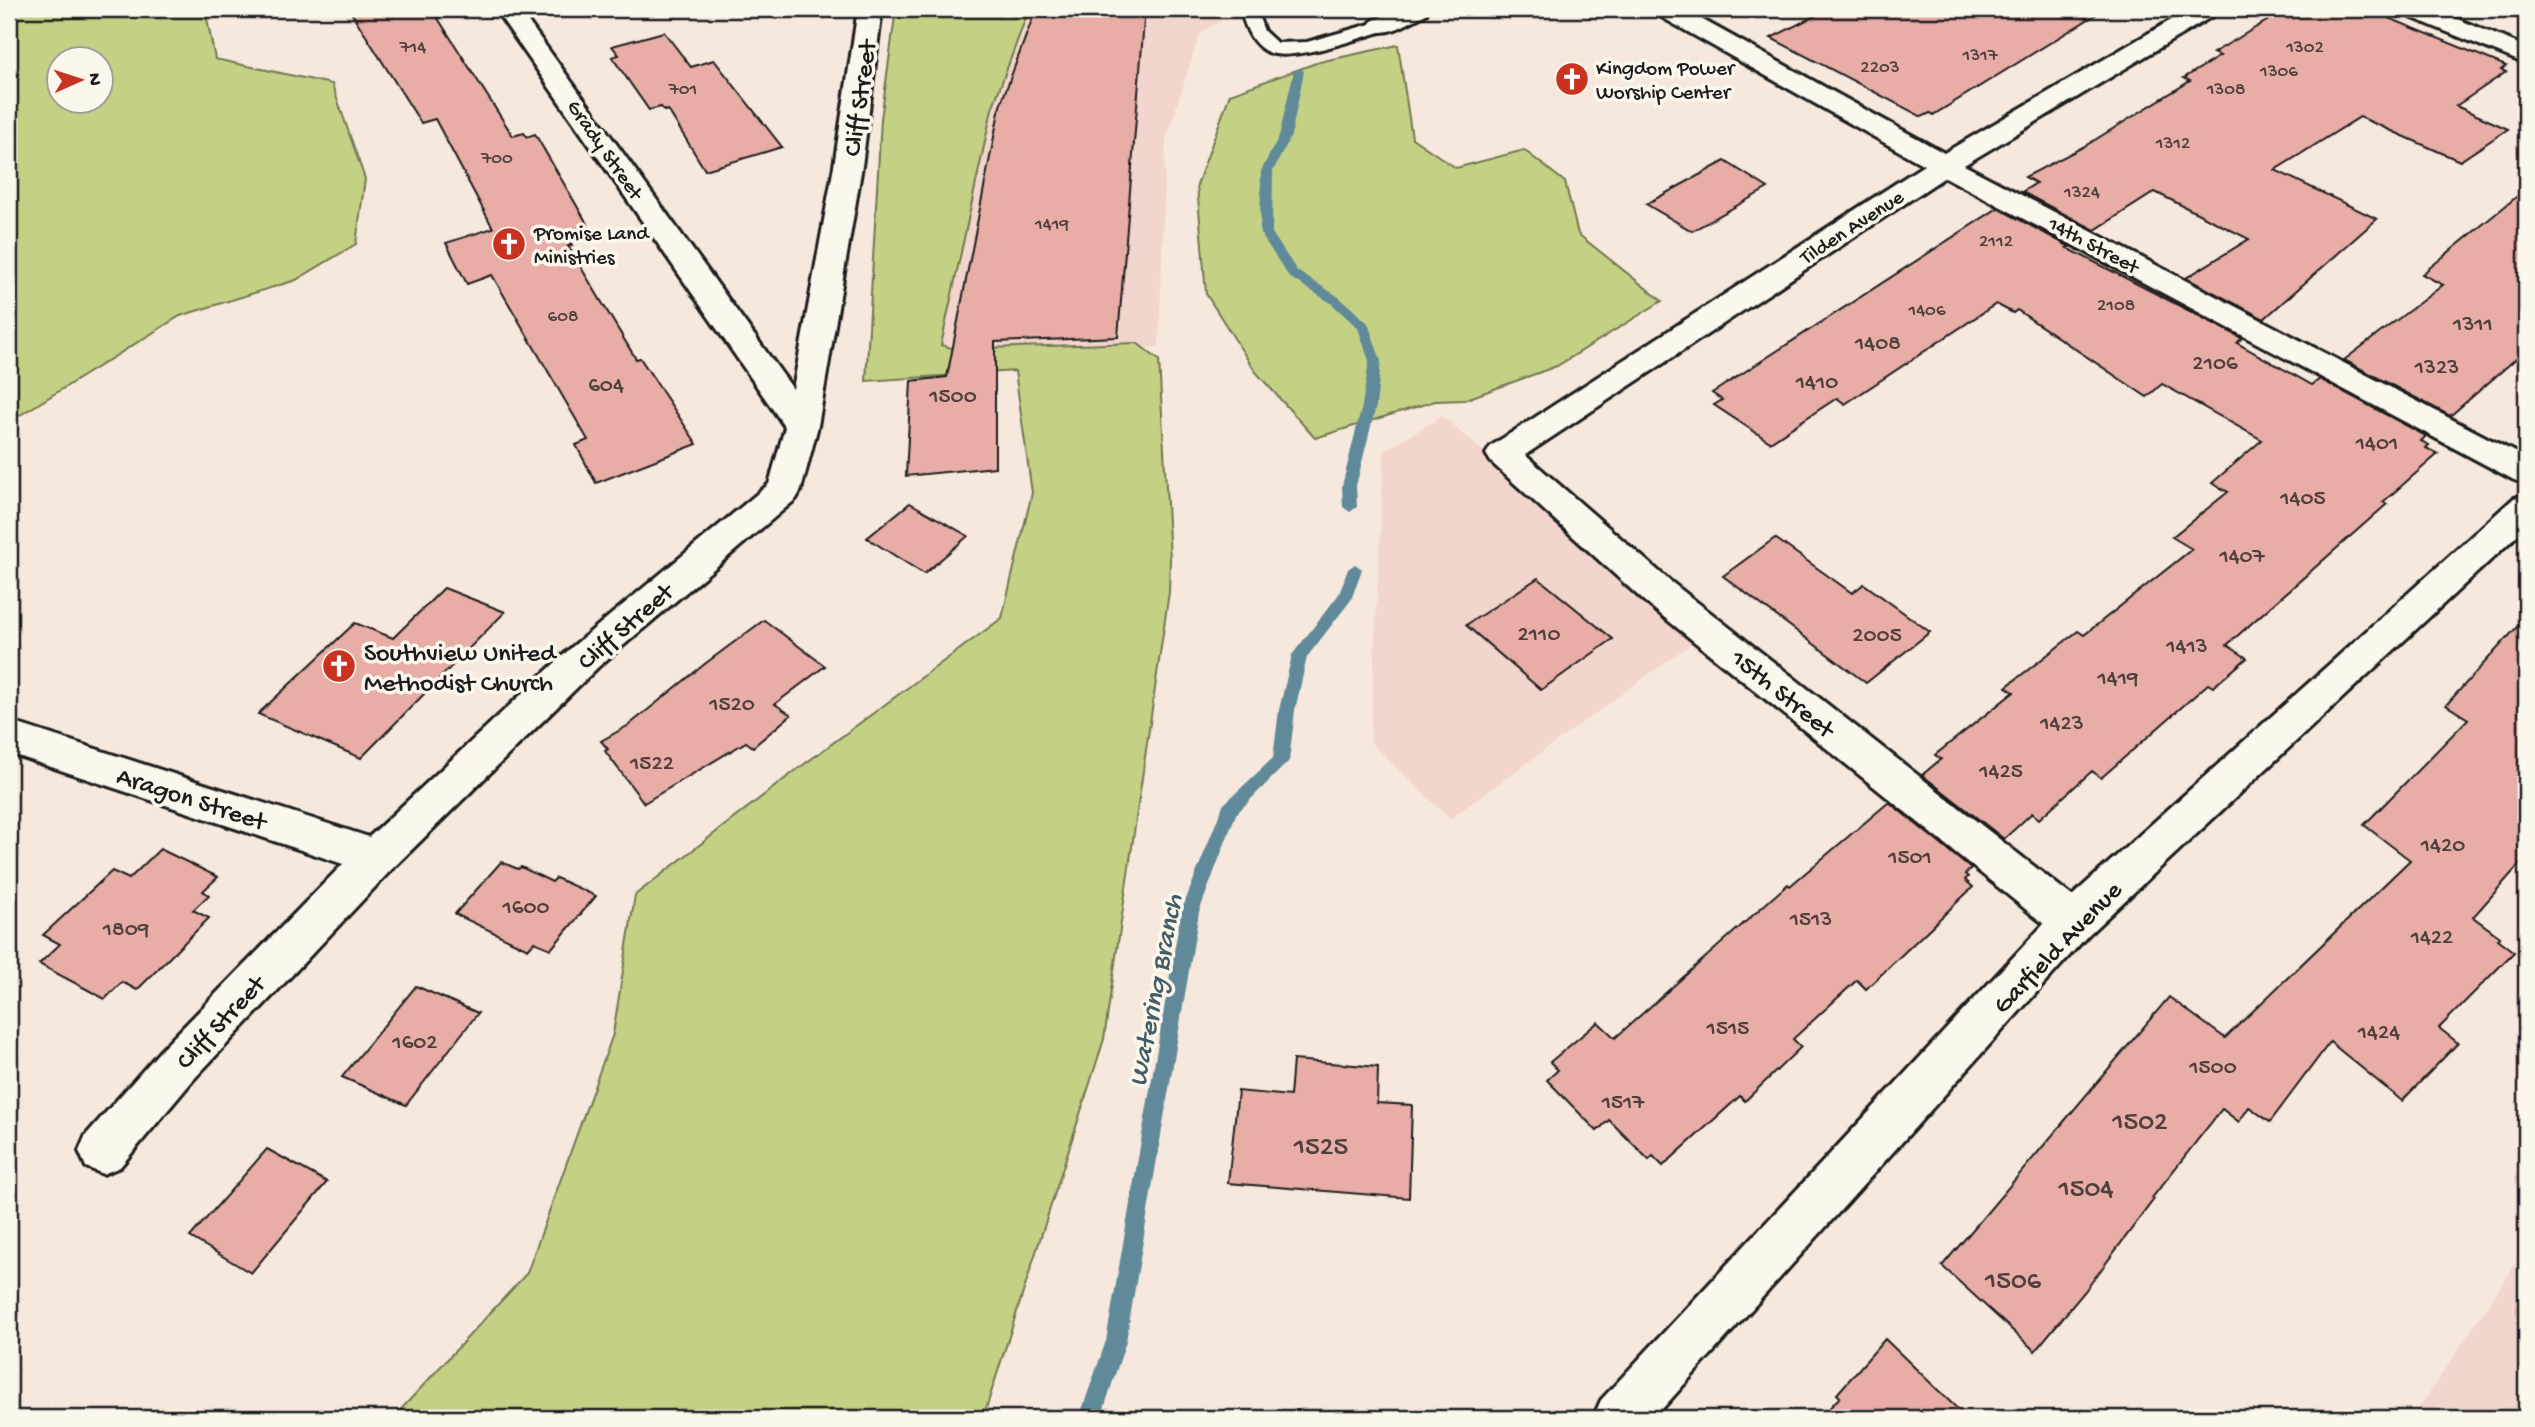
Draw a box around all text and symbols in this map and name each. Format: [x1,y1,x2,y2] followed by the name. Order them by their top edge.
[839,36,886,159] street label: Cliff Street
[399,37,426,60] house number: 714
[2285,37,2324,60] house number: 1302
[1961,45,1999,68] house number: 1317
[46,46,116,116] north arrow
[1860,57,1900,80] house number: 2203
[1596,58,1736,107] place label: Kingdom Power Worship Center
[1553,60,1591,98] church icon: Kingdom Power Worship Center
[2259,61,2298,84] house number: 1306
[82,72,105,86] text: N
[668,79,697,102] house number: 701
[2206,79,2245,102] house number: 1308
[560,96,648,208] street label: Grady Street
[2155,133,2190,156] house number: 1312
[480,148,513,171] house number: 700
[2063,182,2100,205] house number: 1324
[1796,186,1910,272] street label: Tilden Avenue
[2042,212,2144,283] street label: 14th Street
[1034,214,1069,237] house number: 1419
[533,223,650,272] place label: Promise Land Ministries
[490,225,528,263] church icon: Promise Land Ministries
[1979,231,2013,254] house number: 2112
[2097,295,2135,318] house number: 2108
[1907,300,1946,323] house number: 1406
[548,306,578,329] house number: 608
[2452,312,2493,339] house number: 1311
[1854,331,1901,358] house number: 1408
[2192,351,2238,378] house number: 2106
[2414,355,2459,382] house number: 1323
[1795,370,1838,397] house number: 1410
[588,373,624,400] house number: 604
[928,384,977,411] house number: 1500
[2355,431,2398,458] house number: 1401
[2279,486,2326,513] house number: 1405
[2218,544,2266,571] house number: 1407
[573,577,683,678] street label: Cliff Street
[1518,622,1560,649] house number: 2110
[1852,623,1902,650] house number: 2005
[2165,634,2208,661] house number: 1413
[364,640,557,701] place label: Southview United Methodist Church
[1722,644,1841,748] street label: 15th Street
[320,647,358,685] church icon: Southview United Methodist Church
[2097,666,2139,693] house number: 1419
[708,692,755,719] house number: 1520
[2039,711,2084,738] house number: 1423
[629,751,674,778] house number: 1522
[1978,759,2023,786] house number: 1425
[112,763,271,841] street label: Aragon Street
[2420,833,2465,860] house number: 1420
[1887,845,1932,872] house number: 1501
[1988,876,2131,1022] street label: Garfield Avenue
[1123,891,1192,1090] water label: Watering Branch
[501,895,550,922] house number: 1600
[1789,907,1832,934] house number: 1513
[102,917,150,944] house number: 1809
[2410,925,2453,952] house number: 1422
[171,969,275,1077] street label: Cliff Street
[1706,1016,1749,1043] house number: 1515
[2357,1020,2400,1047] house number: 1424
[391,1030,438,1057] house number: 1602
[2188,1055,2237,1082] house number: 1500
[1601,1090,1645,1117] house number: 1517
[2111,1107,2168,1140] house number: 1502
[1293,1132,1348,1165] house number: 1525
[2057,1174,2114,1207] house number: 1504
[1984,1266,2042,1299] house number: 1506

